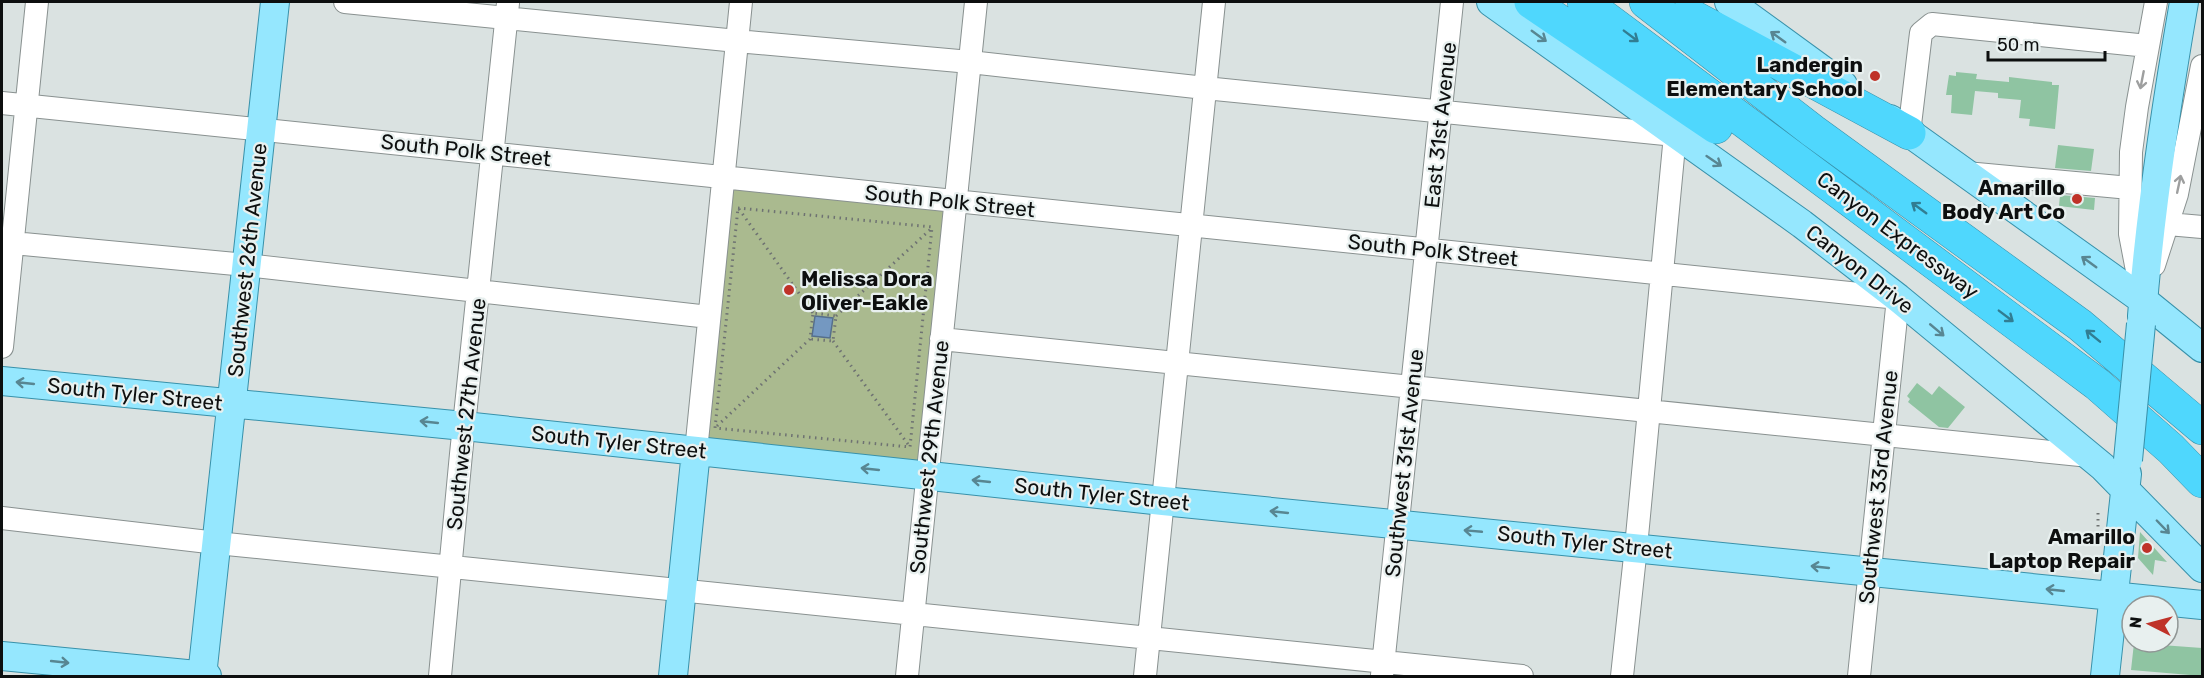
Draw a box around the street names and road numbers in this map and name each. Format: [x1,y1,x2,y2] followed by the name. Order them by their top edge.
[1419,41,1461,209] street label: East 31st Avenue
[380,129,552,171] street label: South Polk Street
[222,142,272,378] street label: Southwest 26th Avenue
[1812,166,1984,304] street label: Canyon Expressway
[864,180,1036,222] street label: South Polk Street
[1801,219,1919,319] street label: Canyon Drive
[1347,229,1519,271] street label: South Polk Street
[441,297,491,531] street label: Southwest 27th Avenue
[904,339,954,575] street label: Southwest 29th Avenue
[1380,348,1428,578] street label: Southwest 31st Avenue
[1853,369,1903,605] street label: Southwest 33rd Avenue
[46,372,224,416] street label: South Tyler Street
[530,420,708,464] street label: South Tyler Street
[1013,472,1191,516] street label: South Tyler Street
[1496,520,1674,564] street label: South Tyler Street

